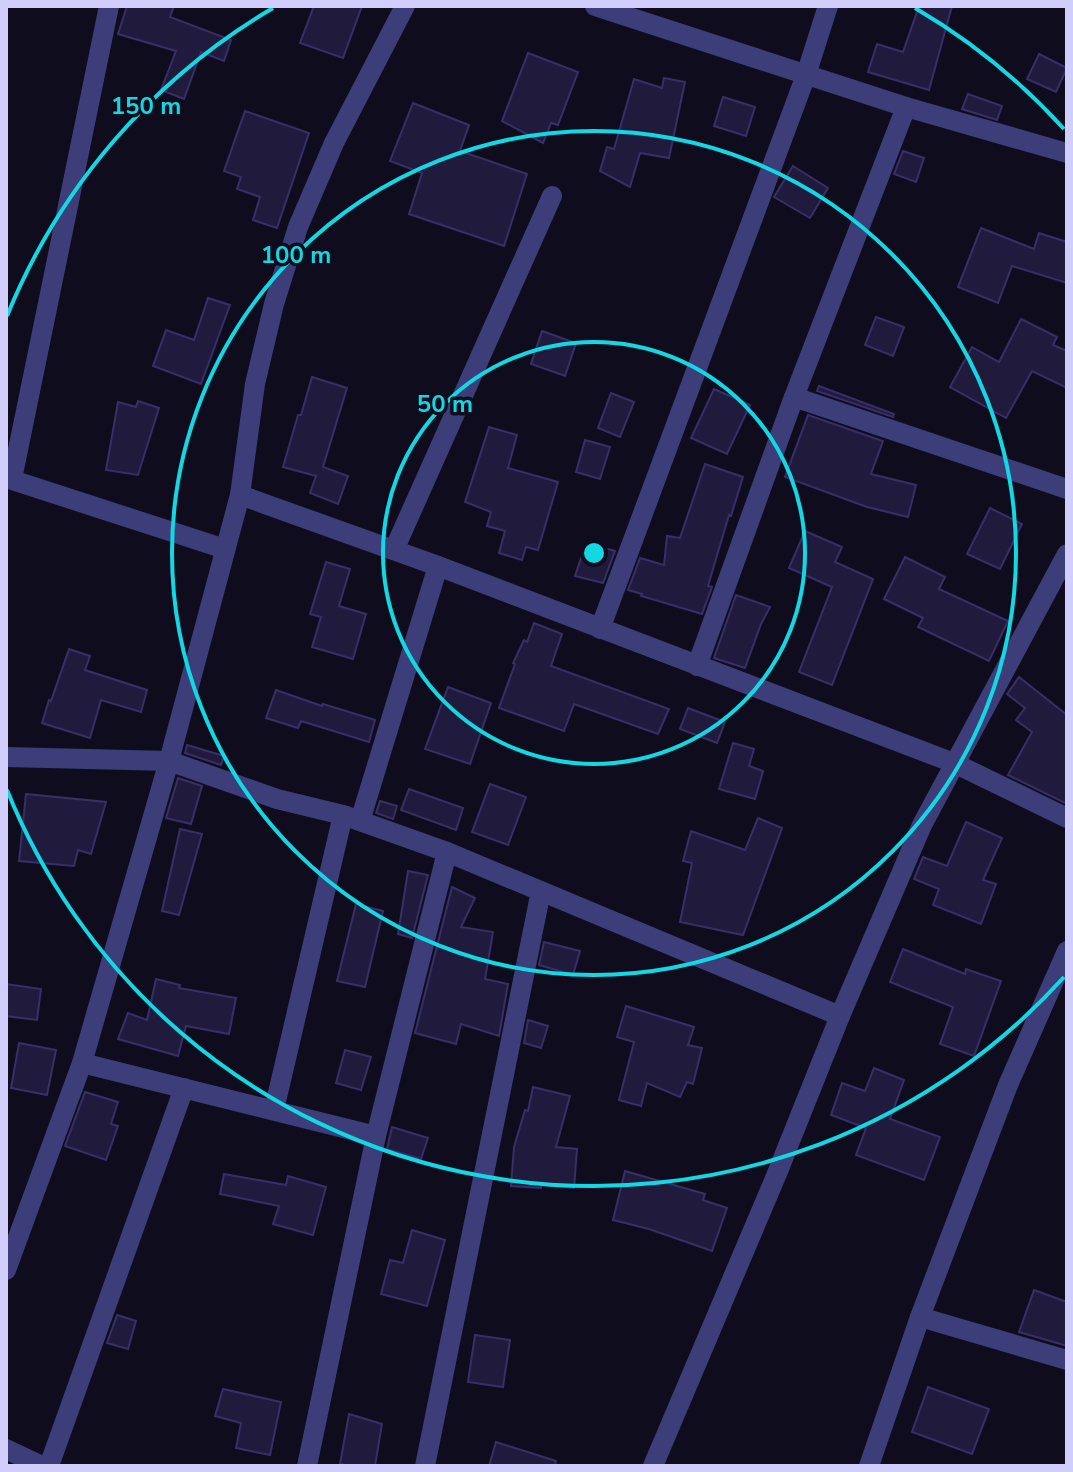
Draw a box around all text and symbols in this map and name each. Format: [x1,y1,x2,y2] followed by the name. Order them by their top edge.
[111,90,181,122] text: 150 m
[261,239,331,271] text: 100 m
[417,388,473,420] text: 50 m
[580,539,608,567] centre of rings

